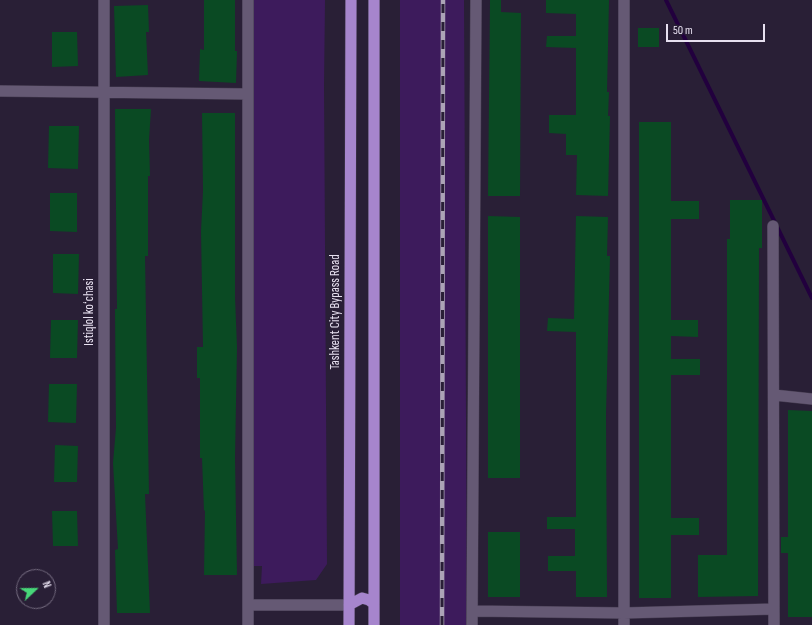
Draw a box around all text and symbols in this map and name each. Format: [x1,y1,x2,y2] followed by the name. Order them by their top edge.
[668,16,767,42] scale bar
[673,23,693,38] text: 50 m
[328,254,344,370] street label: Tashkent City Bypass Road
[82,278,98,346] street label: Istiqlol koʻchasi
[16,569,56,609] north arrow
[40,580,54,590] text: N

